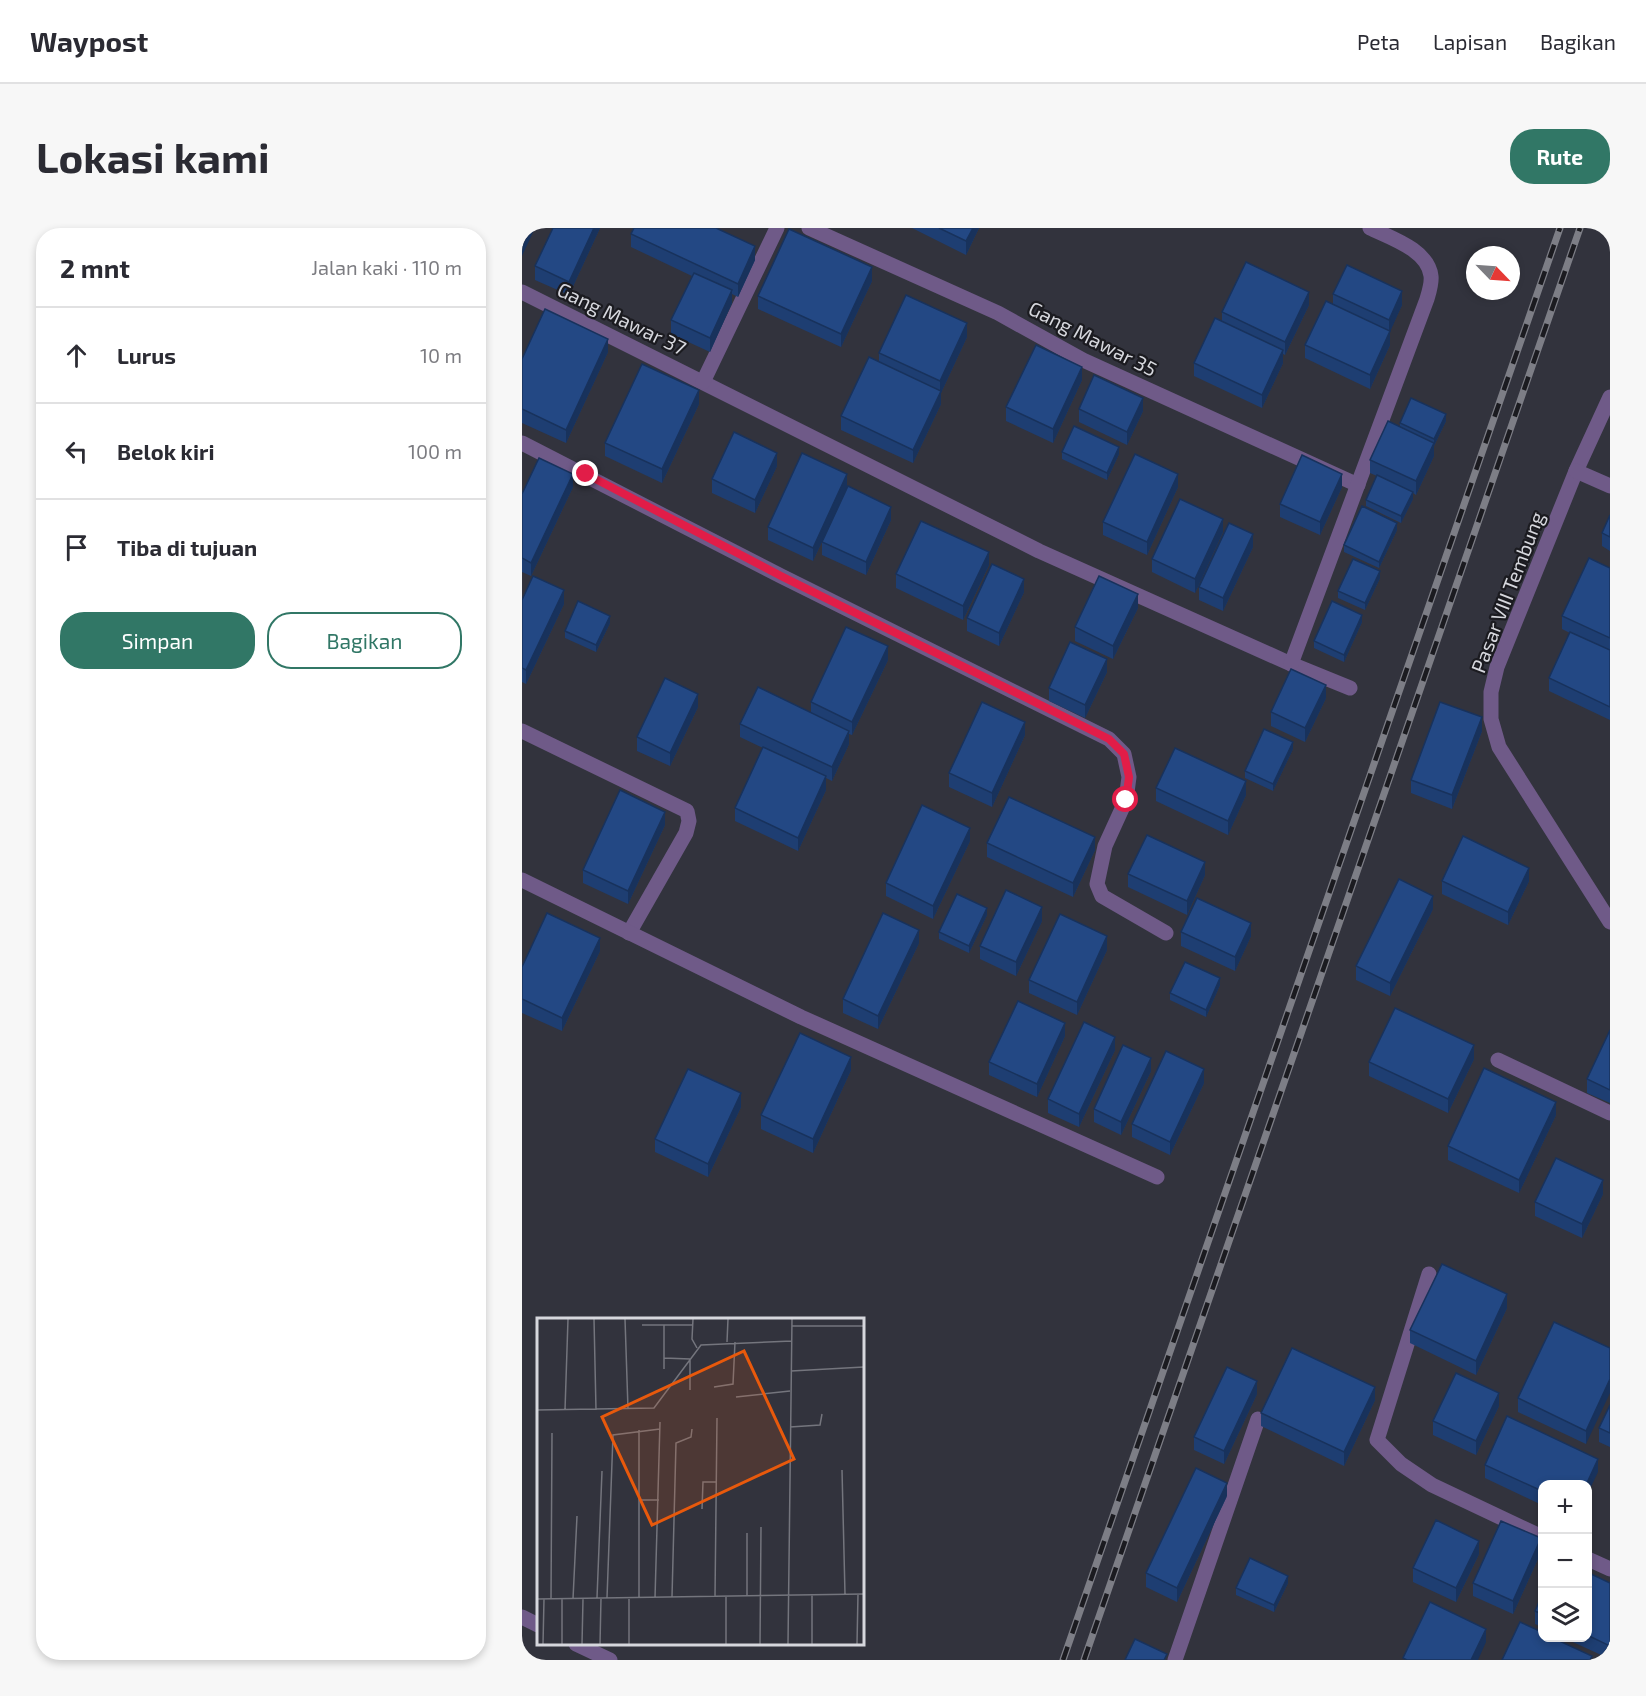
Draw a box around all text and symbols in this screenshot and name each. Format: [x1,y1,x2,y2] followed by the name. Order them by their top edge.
[30,24,148,58] text: Waypost
[1357,29,1400,54] text: Peta
[1433,29,1507,54] text: Lapisan
[1540,29,1616,54] text: Bagikan
[1510,129,1610,184] button: Rute
[36,131,270,181] text: Lokasi kami
[1466,246,1520,300] north arrow
[60,252,130,283] text: 2 mnt
[311,255,462,279] text: Jalan kaki · 110 m
[554,277,690,359] street label: Gang Mawar 37
[1025,295,1161,381] street label: Gang Mawar 35
[60,339,93,372] icon: ahead
[117,342,176,368] text: Lurus
[420,343,462,367] text: 10 m
[60,435,93,468] icon: left
[117,438,214,464] text: Belok kiri
[408,439,462,463] text: 100 m
[572,460,598,486] route end
[1465,508,1549,676] street label: Pasar VIII Tembung
[60,531,93,564] icon: arrive
[117,534,257,560] text: Tiba di tujuan
[60,612,255,669] button: Simpan
[267,612,462,669] button: Bagikan
[1112,786,1138,812] route start
[537,1318,864,1645] inset map
[1538,1480,1592,1642] map controls
[1538,1480,1592,1534] button: +
[1538,1534,1592,1588] button: −
[1538,1588,1592,1642] button: layers

